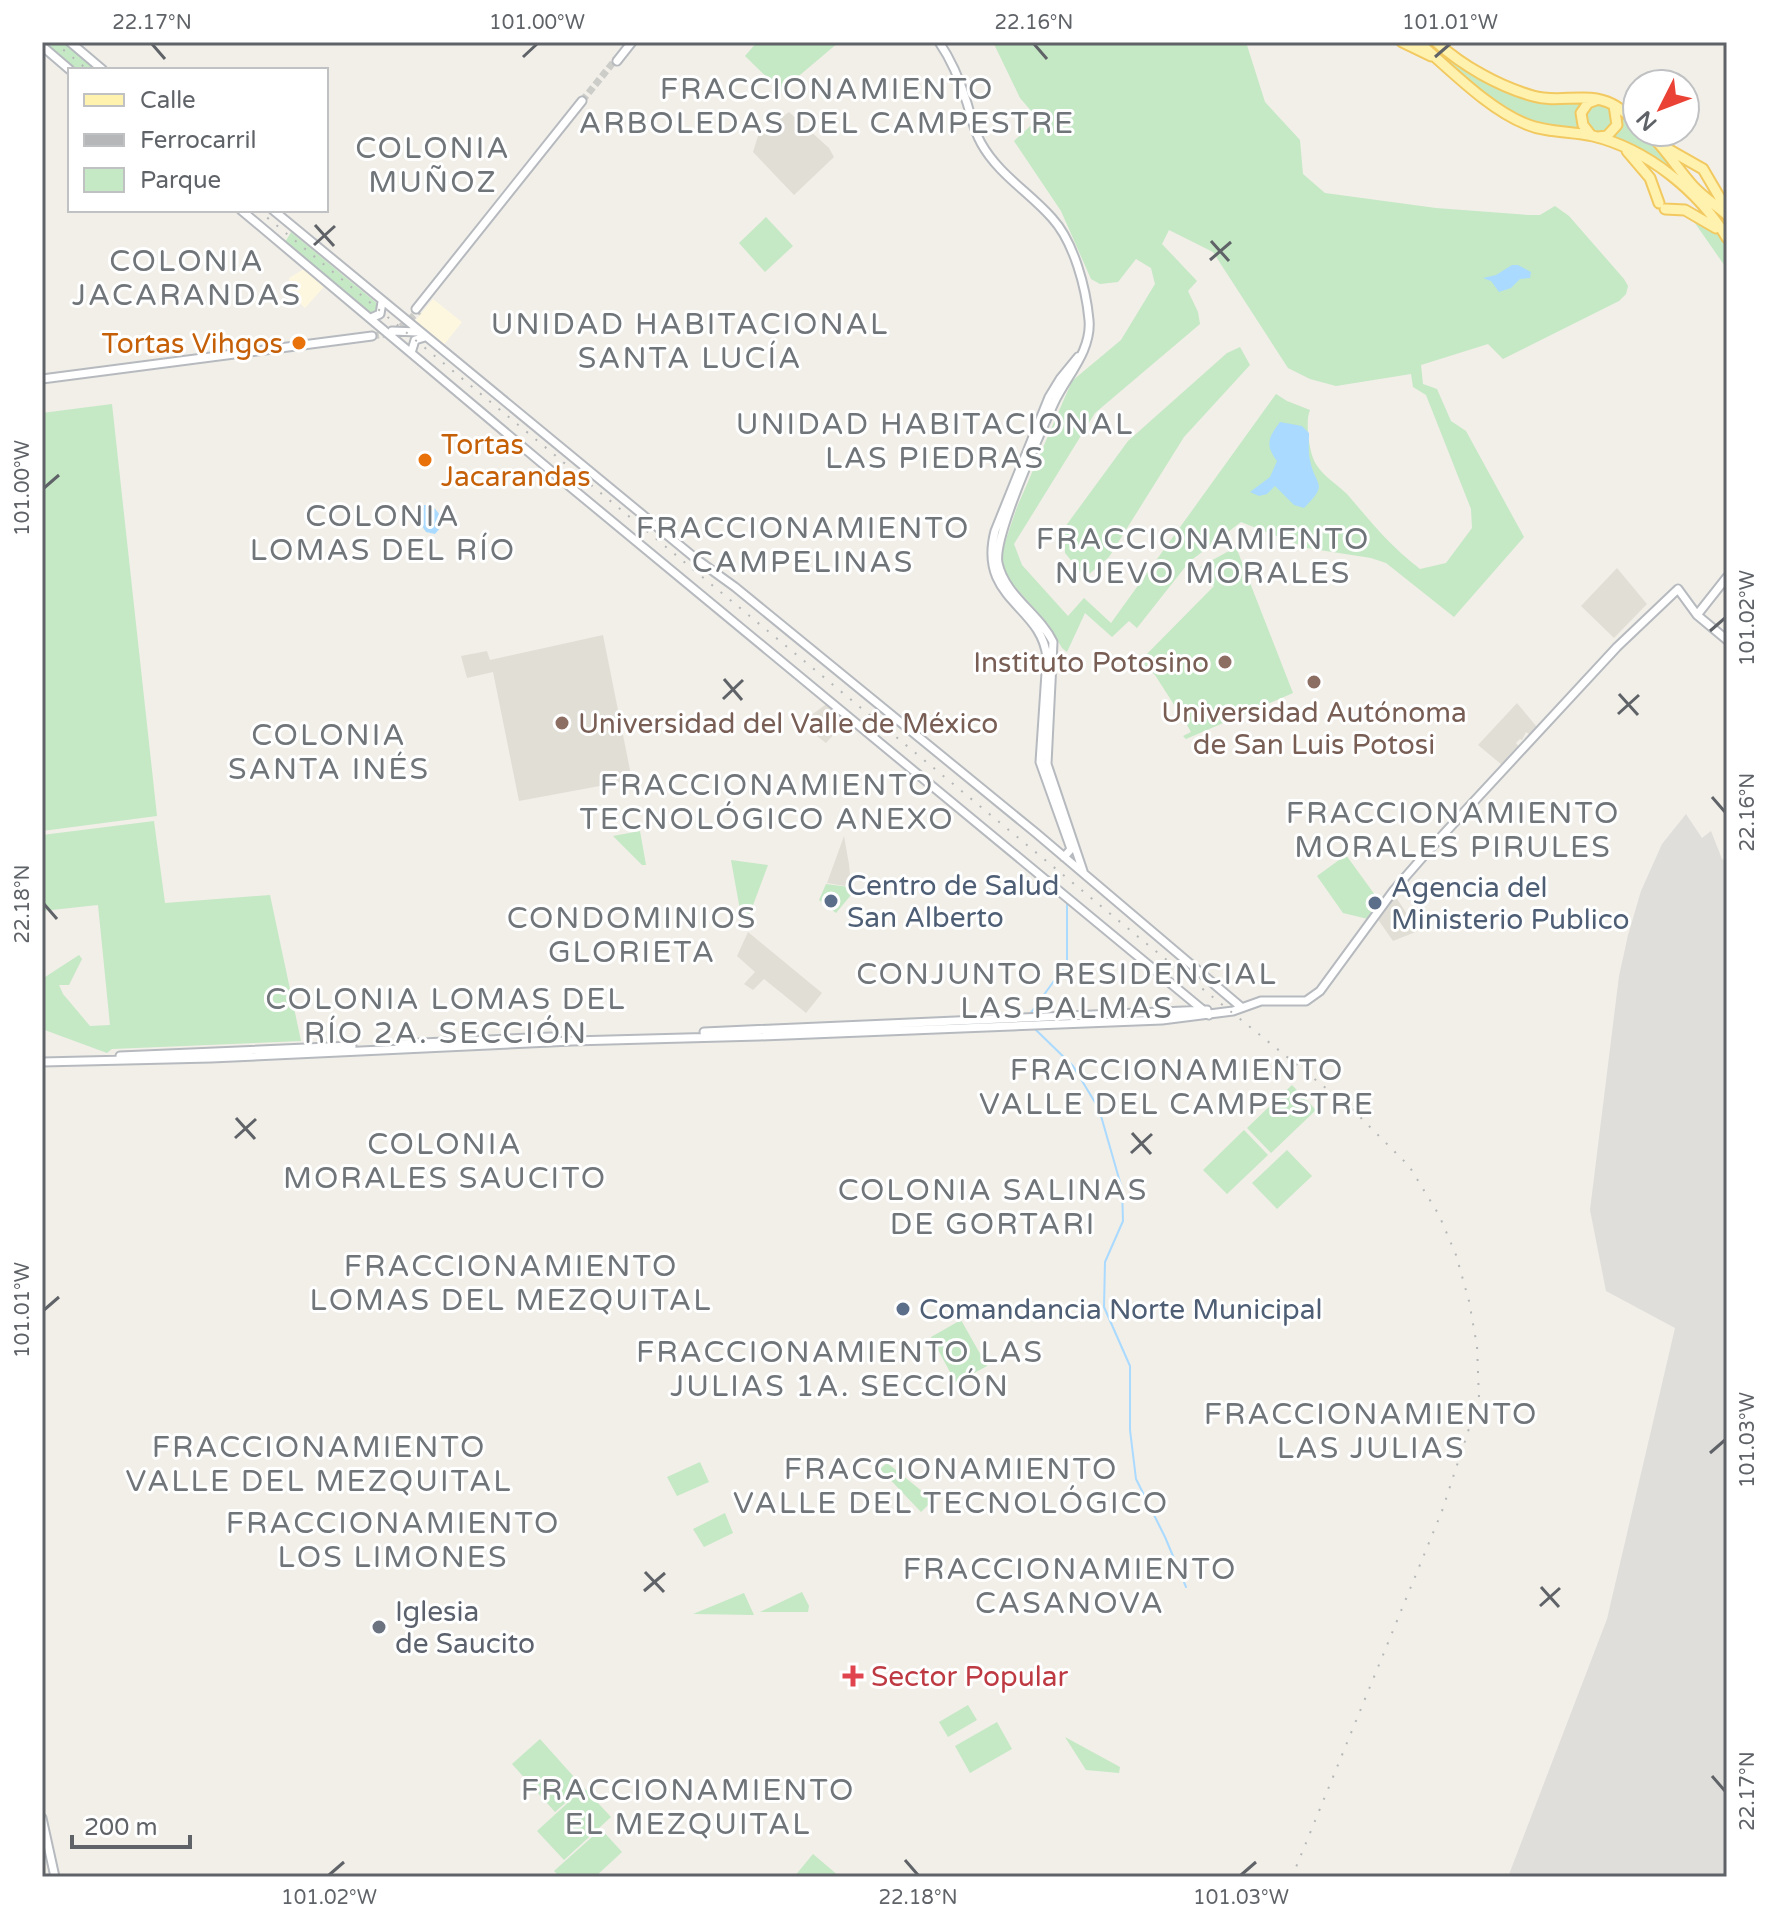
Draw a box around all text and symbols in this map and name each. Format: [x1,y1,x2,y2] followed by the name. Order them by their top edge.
[112,11,192,35] text: 22.17°N
[489,11,585,35] text: 101.00°W
[995,11,1073,35] text: 22.16°N
[1402,11,1498,35] text: 101.01°W
[68,68,328,212] legend
[1621,68,1701,148] north arrow
[579,71,1075,142] district label: FRACCIONAMIENTO ARBOLEDAS DEL CAMPESTRE
[140,86,196,115] text: Calle
[1631,105,1662,136] text: N
[140,126,256,155] text: Ferrocarril
[355,130,511,201] district label: COLONIA MUÑOZ
[140,166,221,195] text: Parque
[72,243,302,314] district label: COLONIA JACARANDAS
[491,306,889,377] district label: UNIDAD HABITACIONAL SANTA LUCÍA
[102,327,283,361] place label: Tortas Vihgos
[290,334,308,352] marker: Tortas Vihgos
[736,406,1134,477] district label: UNIDAD HABITACIONAL LAS PIEDRAS
[441,428,591,494] place label: Tortas Jacarandas
[11,440,35,536] text: 101.00°W
[416,451,434,469] marker: Tortas Jacarandas
[250,498,516,569] district label: COLONIA LOMAS DEL RÍO
[636,510,970,581] district label: FRACCIONAMIENTO CAMPELINAS
[1036,521,1370,592] district label: FRACCIONAMIENTO NUEVO MORALES
[1736,570,1760,666] text: 101.02°W
[973,646,1209,680] place label: Instituto Potosino
[1216,653,1234,671] marker: Instituto Potosino
[1305,673,1323,691] marker: Universidad Autónoma de San Luis Potosi
[1161,696,1467,762] place label: Universidad Autónoma de San Luis Potosi
[578,707,998,741] place label: Universidad del Valle de México
[553,714,571,732] marker: Universidad del Valle de México
[228,717,430,788] district label: COLONIA SANTA INÉS
[579,767,955,838] district label: FRACCIONAMIENTO TECNOLÓGICO ANEXO
[1736,773,1760,851] text: 22.16°N
[1286,795,1620,866] district label: FRACCIONAMIENTO MORALES PIRULES
[11,864,35,944] text: 22.18°N
[847,869,1059,935] place label: Centro de Salud San Alberto
[1391,871,1630,937] place label: Agencia del Ministerio Publico
[822,892,840,910] marker: Centro de Salud San Alberto
[1366,894,1384,912] marker: Agencia del Ministerio Publico
[507,900,757,971] district label: CONDOMINIOS GLORIETA
[856,956,1278,1027] district label: CONJUNTO RESIDENCIAL LAS PALMAS
[265,981,627,1052] district label: COLONIA LOMAS DEL RÍO 2A. SECCIÓN
[979,1052,1375,1123] district label: FRACCIONAMIENTO VALLE DEL CAMPESTRE
[283,1126,607,1197] district label: COLONIA MORALES SAUCITO
[838,1172,1148,1243] district label: COLONIA SALINAS DE GORTARI
[309,1248,713,1319] district label: FRACCIONAMIENTO LOMAS DEL MEZQUITAL
[11,1262,35,1358] text: 101.01°W
[919,1293,1322,1327] place label: Comandancia Norte Municipal
[894,1300,912,1318] marker: Comandancia Norte Municipal
[636,1334,1044,1405] district label: FRACCIONAMIENTO LAS JULIAS 1A. SECCIÓN
[1736,1392,1760,1488] text: 101.03°W
[1204,1396,1538,1467] district label: FRACCIONAMIENTO LAS JULIAS
[125,1429,513,1500] district label: FRACCIONAMIENTO VALLE DEL MEZQUITAL
[733,1451,1169,1522] district label: FRACCIONAMIENTO VALLE DEL TECNOLÓGICO
[226,1505,560,1576] district label: FRACCIONAMIENTO LOS LIMONES
[903,1551,1237,1622] district label: FRACCIONAMIENTO CASANOVA
[395,1595,535,1661] place label: Iglesia de Saucito
[370,1618,388,1636] marker: Iglesia de Saucito
[871,1660,1068,1694] place label: Sector Popular
[842,1665,864,1687] marker: Sector Popular
[1736,1751,1760,1831] text: 22.17°N
[521,1772,855,1843] district label: FRACCIONAMIENTO EL MEZQUITAL
[72,1799,190,1849] scale bar
[84,1813,158,1842] text: 200 m
[281,1886,377,1910] text: 101.02°W
[878,1886,958,1910] text: 22.18°N
[1193,1886,1289,1910] text: 101.03°W

